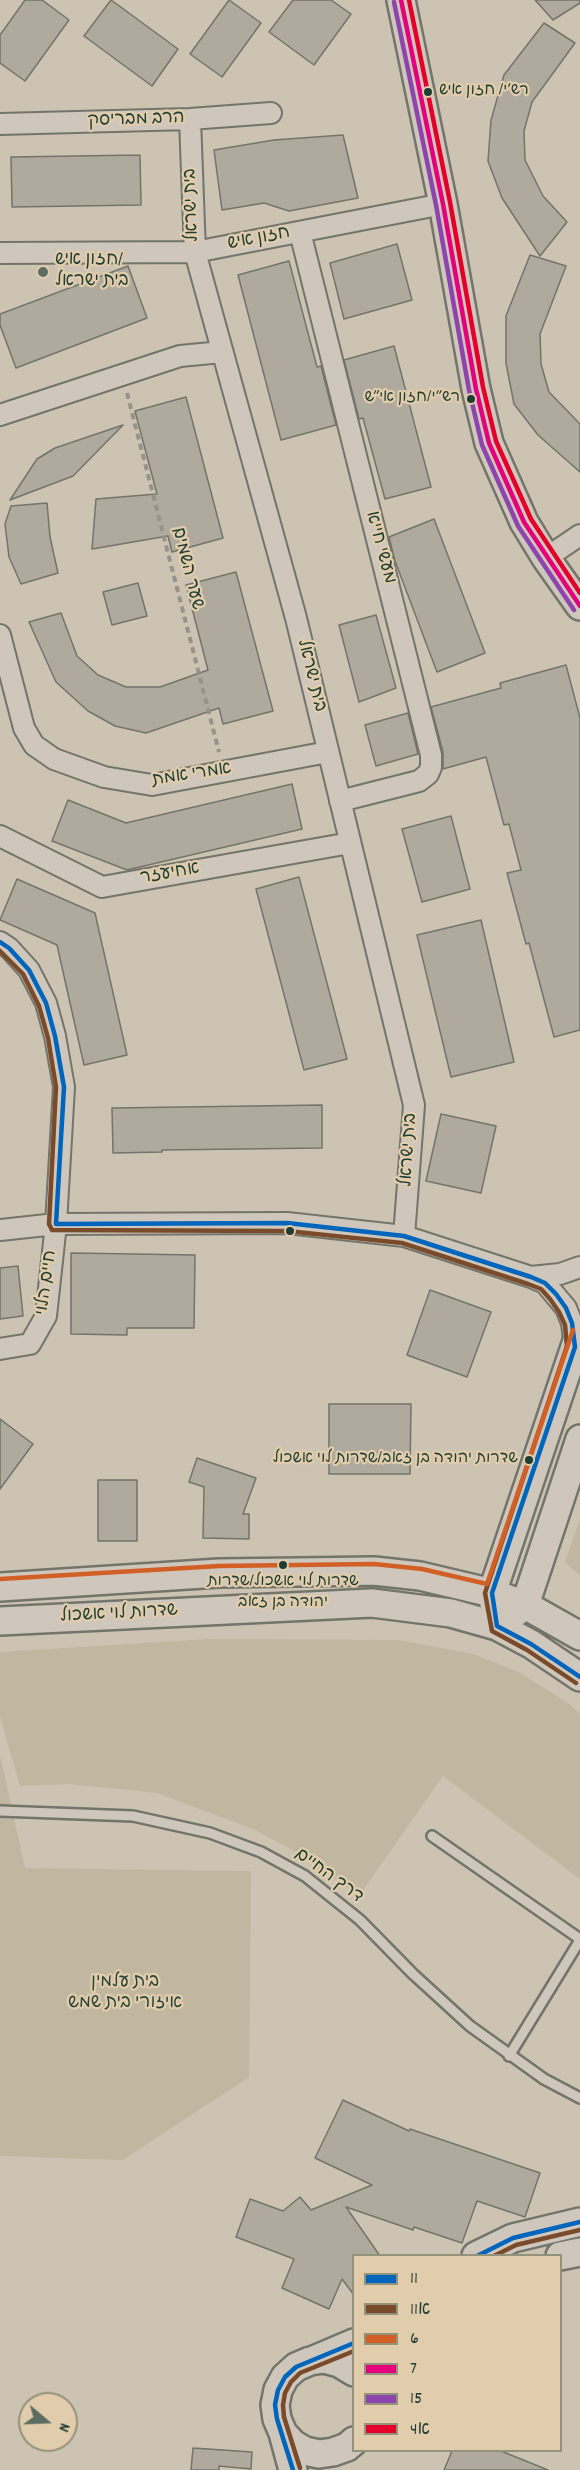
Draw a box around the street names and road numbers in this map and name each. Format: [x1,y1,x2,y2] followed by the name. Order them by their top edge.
[87,109,185,133] street label: הרב מבריסק
[181,168,205,242] street label: בית ישראל
[226,223,292,257] street label: חזון איש
[359,509,399,587] street label: מעשי חייא
[165,526,207,612] street label: שער השמים
[291,638,329,714] street label: בית ישראל
[151,759,233,793] street label: אמרי אמת
[139,859,201,891] street label: אחיעזר
[397,1113,423,1187] street label: בית ישראל
[33,1249,63,1317] street label: חיים הלוי
[60,1601,178,1629] street label: שדרות לוי אשכול
[289,1845,367,1909] street label: דרך החיים

